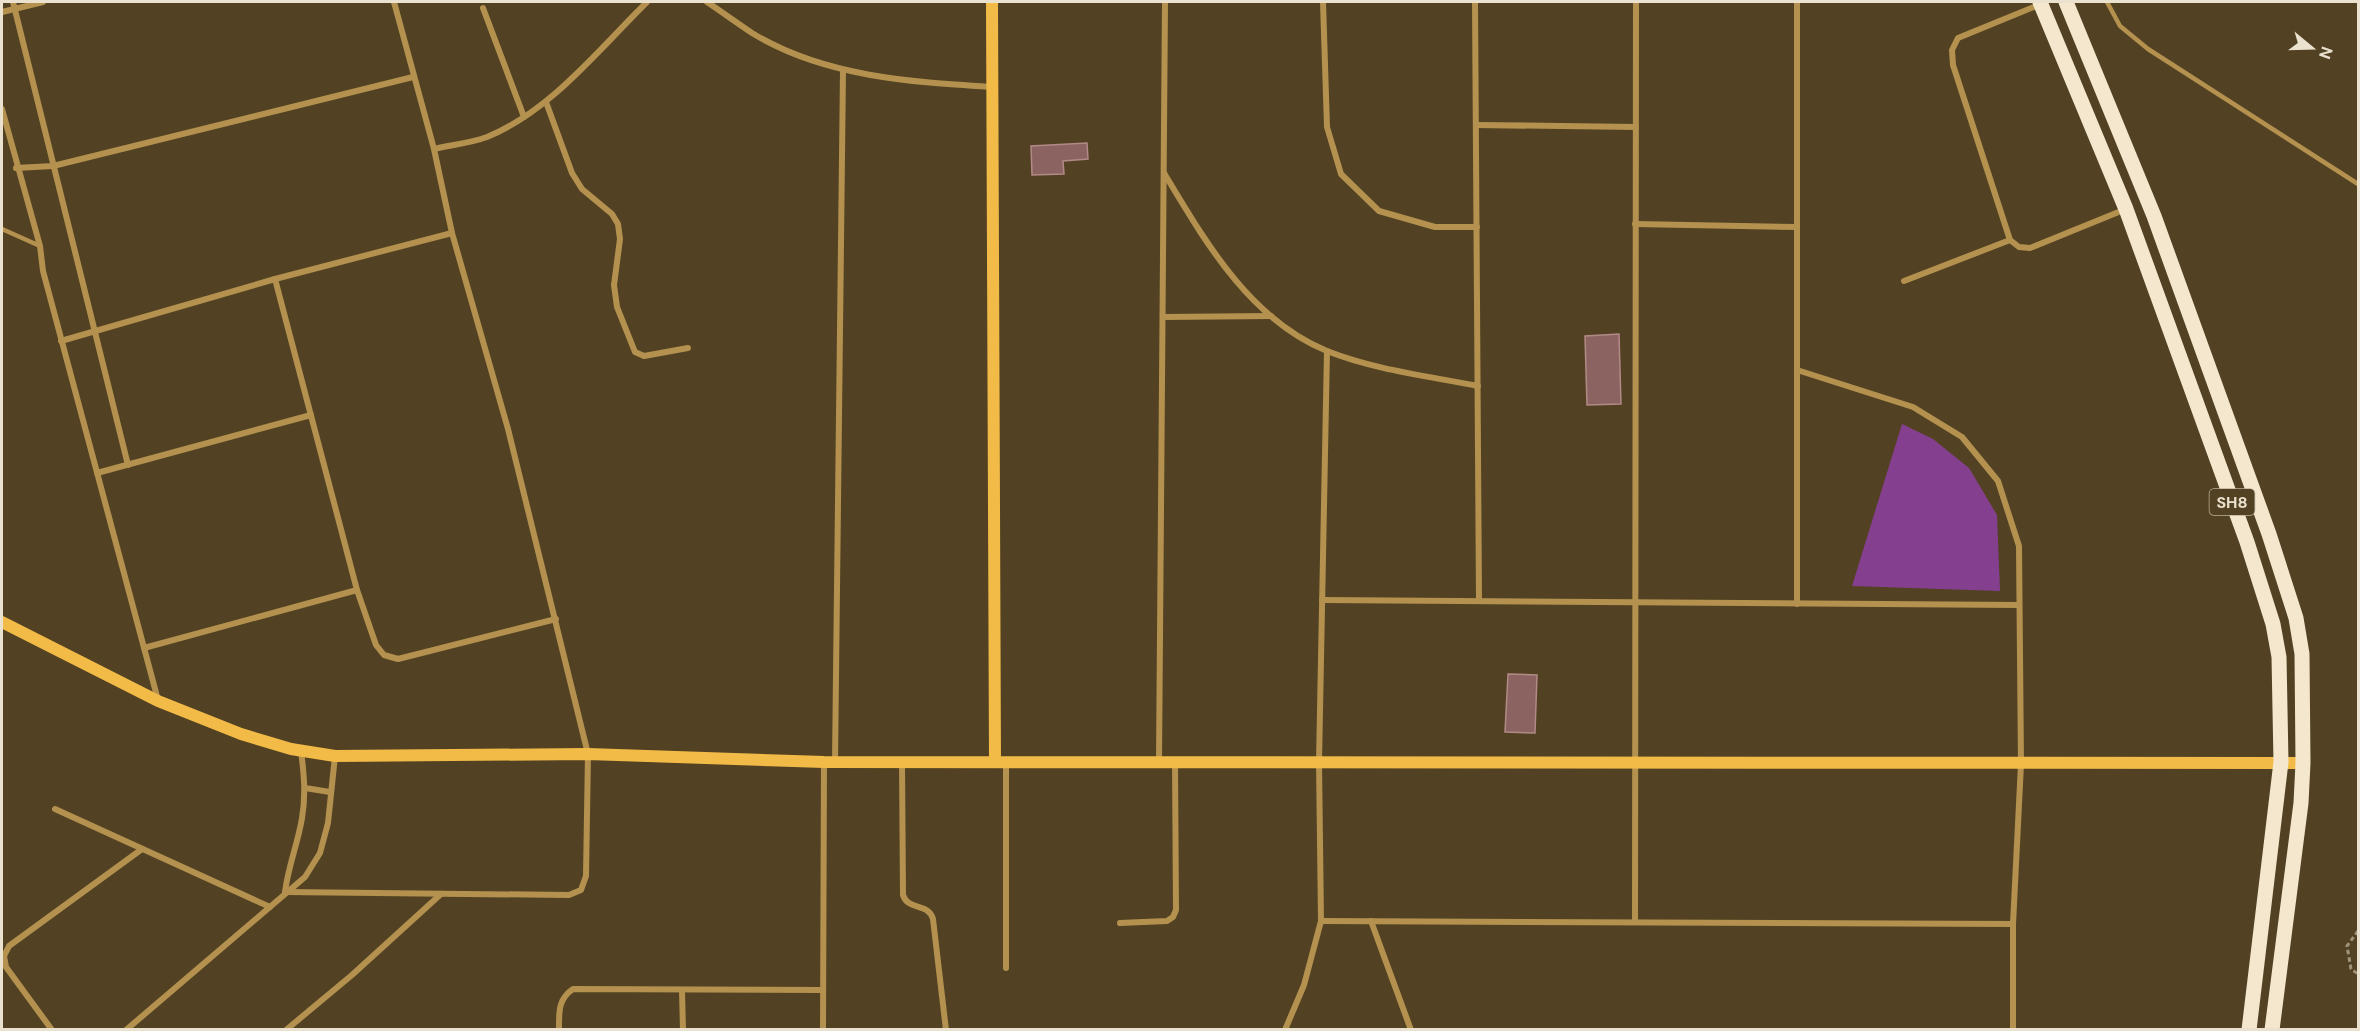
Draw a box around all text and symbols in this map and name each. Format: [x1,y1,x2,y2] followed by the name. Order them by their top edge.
[2282,18,2342,78] north arrow
[2314,44,2338,62] text: N
[2210,489,2254,515] road number: SH8

